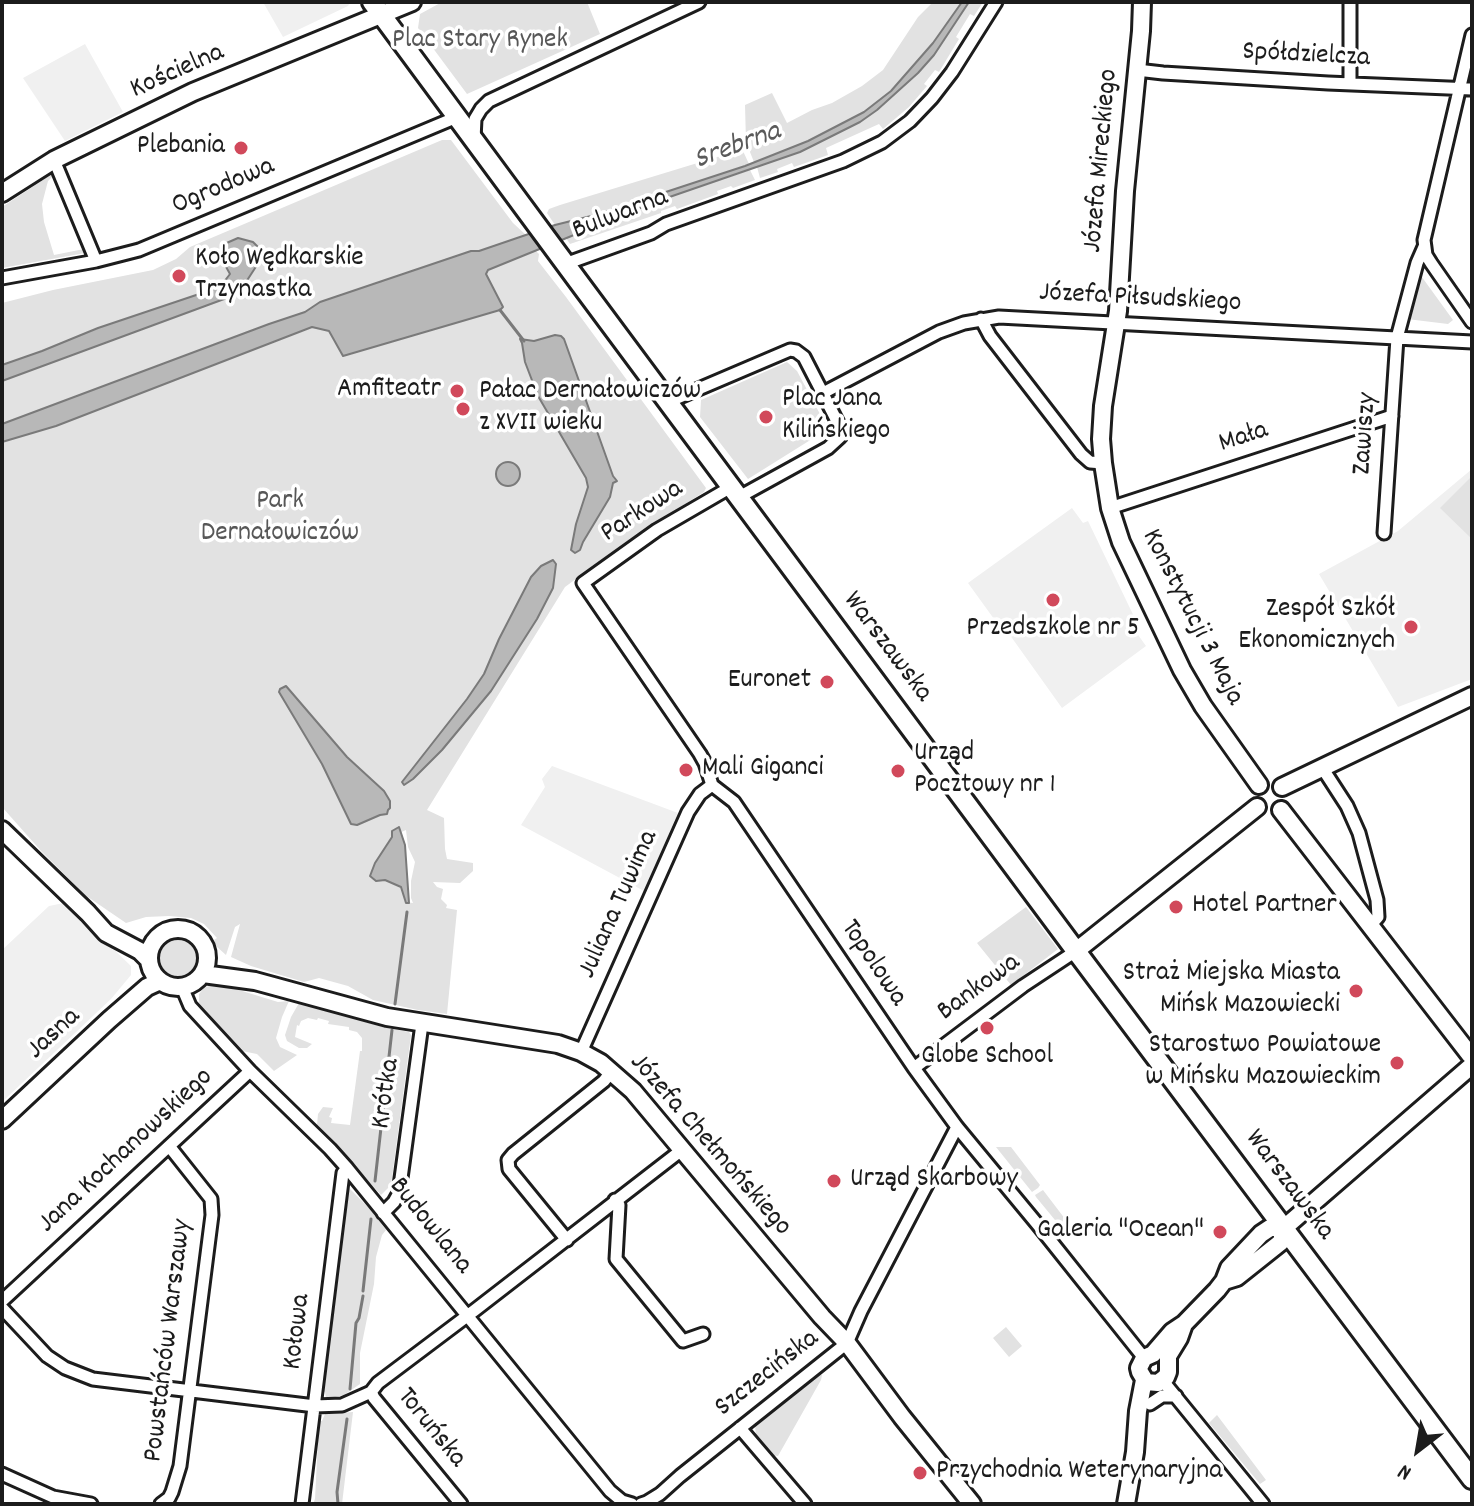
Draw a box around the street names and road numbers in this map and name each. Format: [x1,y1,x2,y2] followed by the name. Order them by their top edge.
[1241,37,1371,77] street label: Spółdzielcza
[126,38,230,108] street label: Kościelna
[1078,68,1128,254] street label: Józefa Mireckiego
[168,151,280,225] street label: Ogrodowa
[568,182,674,250] street label: Bulwarna
[1038,278,1242,322] street label: Józefa Piłsudskiego
[1347,392,1387,476] street label: Zawiszy
[1215,415,1273,463] street label: Mała
[596,474,690,552] street label: Parkowa
[1132,524,1250,712] street label: Konstytucji 3 Maja
[834,586,938,710] street label: Warszawska
[572,826,668,984] street label: Juliana Tuwima
[831,914,913,1014] street label: Topolowa
[932,948,1028,1030] street label: Bankowa
[21,1002,89,1068] street label: Jasna
[621,1048,797,1244] street label: Józefa Chełmońskiego
[366,1057,410,1131] street label: Krótka
[32,1062,222,1242] street label: Jana Kochanowskiego
[1236,1124,1340,1248] street label: Warszawska
[380,1172,478,1282] street label: Budowlana
[138,1218,202,1464] street label: Powstańców Warszawy
[278,1292,320,1372] street label: Kołowa
[709,1324,827,1426] street label: Szczecińska
[388,1382,472,1476] street label: Toruńska

